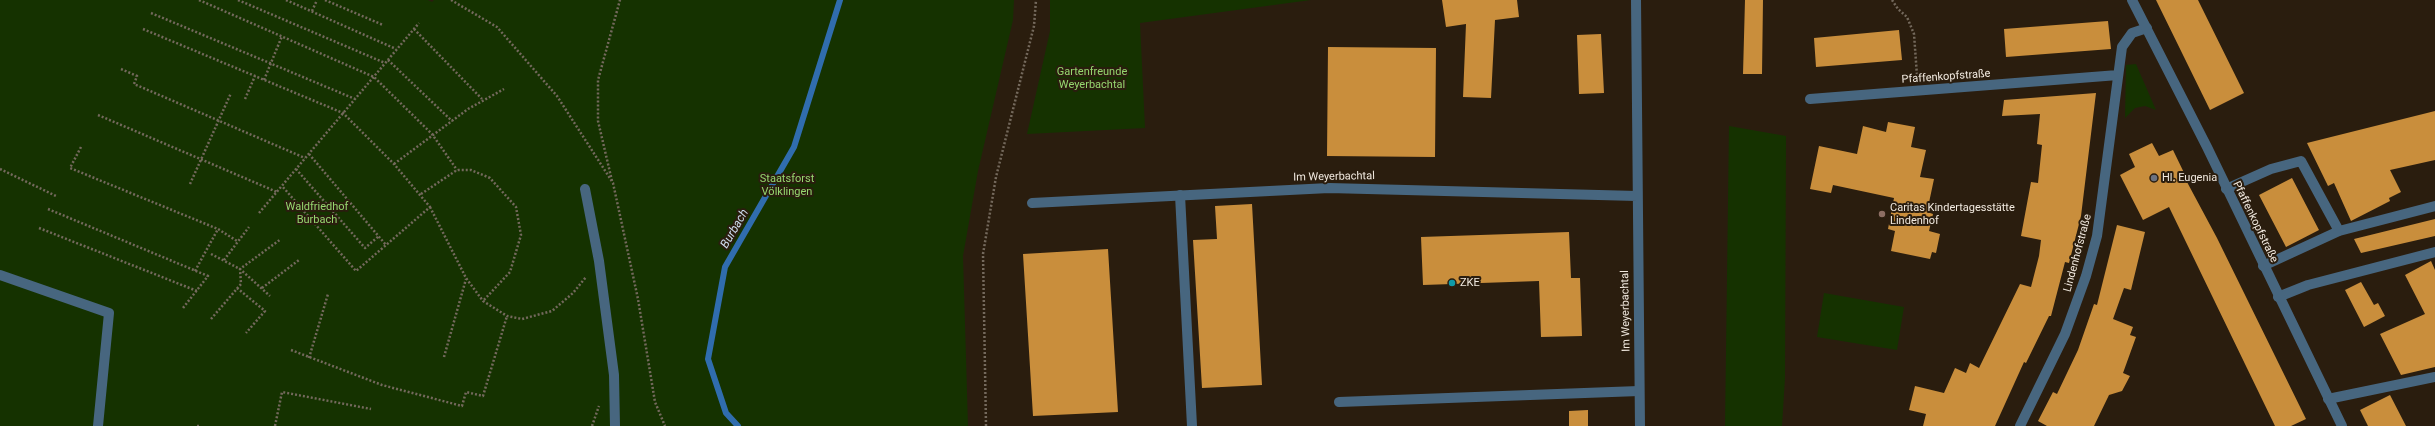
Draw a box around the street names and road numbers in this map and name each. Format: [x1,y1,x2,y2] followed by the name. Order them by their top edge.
[1901,67,1991,87] street label: Pfaffenkopfstraße
[1293,170,1375,184] street label: Im Weyerbachtal
[2230,179,2280,265] street label: Pfaffenkopfstraße
[2061,213,2095,293] street label: Lindenhofstraße
[1619,270,1633,352] street label: Im Weyerbachtal

